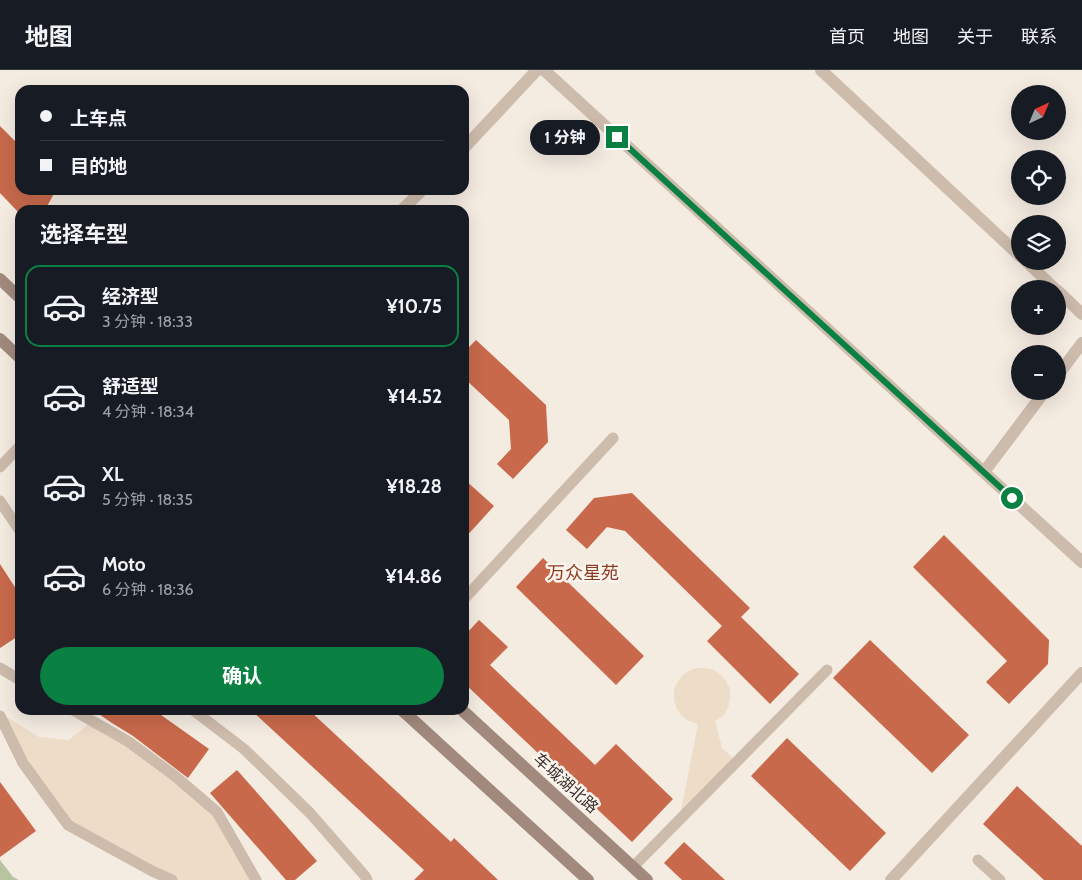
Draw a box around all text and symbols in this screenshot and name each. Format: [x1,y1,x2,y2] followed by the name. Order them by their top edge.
[25,22,73,51] text: 地图
[829,26,865,48] text: 首页
[893,26,929,48] text: 地图
[957,26,993,48] text: 关于
[1021,26,1057,48] text: 联系
[1011,85,1066,140] north arrow
[1011,85,1066,400] map controls
[70,107,127,130] text: 上车点
[530,120,600,154] callout: 1 分钟
[606,126,628,148] route end
[544,128,586,147] text: 1 分钟
[1011,150,1066,205] button: locate
[70,155,127,178] text: 目的地
[1011,215,1066,270] button: layers
[40,221,128,248] text: 选择车型
[1011,280,1066,335] button: +
[42,284,87,329] icon: car
[102,285,159,308] text: 经济型
[386,295,442,318] text: ¥10.75
[102,312,193,331] text: 3 分钟 · 18:33
[1011,345,1066,400] button: −
[42,374,87,419] icon: car
[102,375,159,398] text: 舒适型
[387,385,442,408] text: ¥14.52
[102,402,194,421] text: 4 分钟 · 18:34
[102,463,123,486] text: XL
[42,464,87,509] icon: car
[386,475,442,498] text: ¥18.28
[1001,487,1023,509] route start
[102,490,193,509] text: 5 分钟 · 18:35
[102,553,146,576] text: Moto
[42,554,87,599] icon: car
[547,562,619,584] district label: 万众星苑
[385,565,442,588] text: ¥14.86
[102,580,194,599] text: 6 分钟 · 18:36
[40,647,444,705] button: 确认
[530,749,602,817] street label: 车城湖北路

